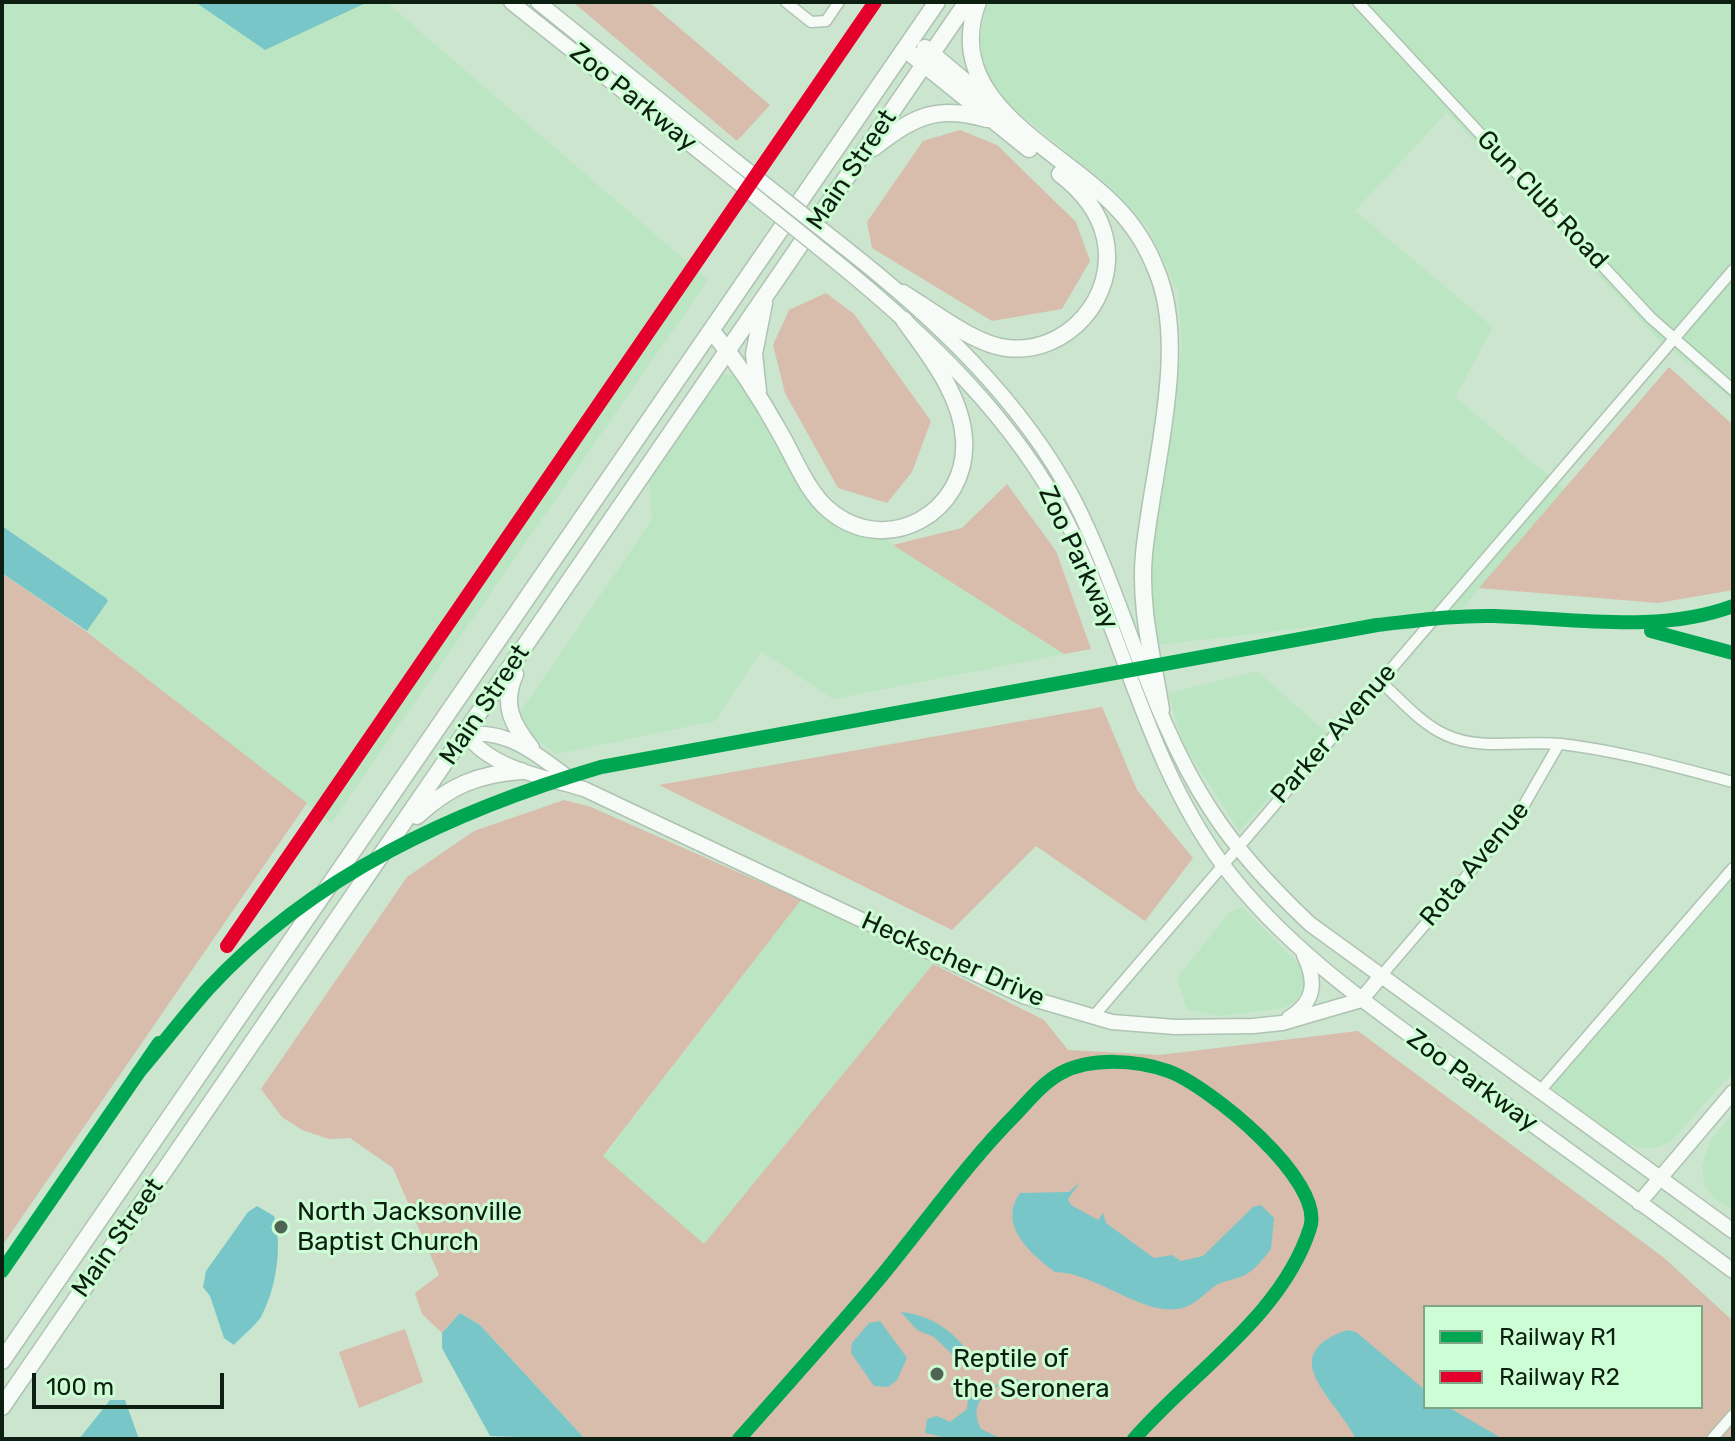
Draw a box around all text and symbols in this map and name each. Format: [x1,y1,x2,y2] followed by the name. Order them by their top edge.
[563,37,703,159] street label: Zoo Parkway
[800,104,904,236] street label: Main Street
[1470,124,1614,276] street label: Gun Club Road
[1031,481,1125,635] street label: Zoo Parkway
[433,639,537,771] street label: Main Street
[1265,658,1403,810] street label: Parker Avenue
[1414,795,1536,933] street label: Rota Avenue
[856,906,1050,1014] street label: Heckscher Drive
[1400,1023,1544,1139] street label: Zoo Parkway
[65,1172,171,1304] street label: Main Street
[297,1196,522,1258] place label: North Jacksonville Baptist Church
[272,1218,290,1236] marker: North Jacksonville Baptist Church
[1423,1305,1703,1409] legend
[1499,1323,1616,1351] text: Railway R1
[953,1343,1110,1404] place label: Reptile of the Seronera
[36,1357,228,1407] scale bar
[1499,1363,1620,1391] text: Railway R2
[928,1365,946,1383] marker: Reptile of the Seronera
[46,1373,114,1401] text: 100 m

